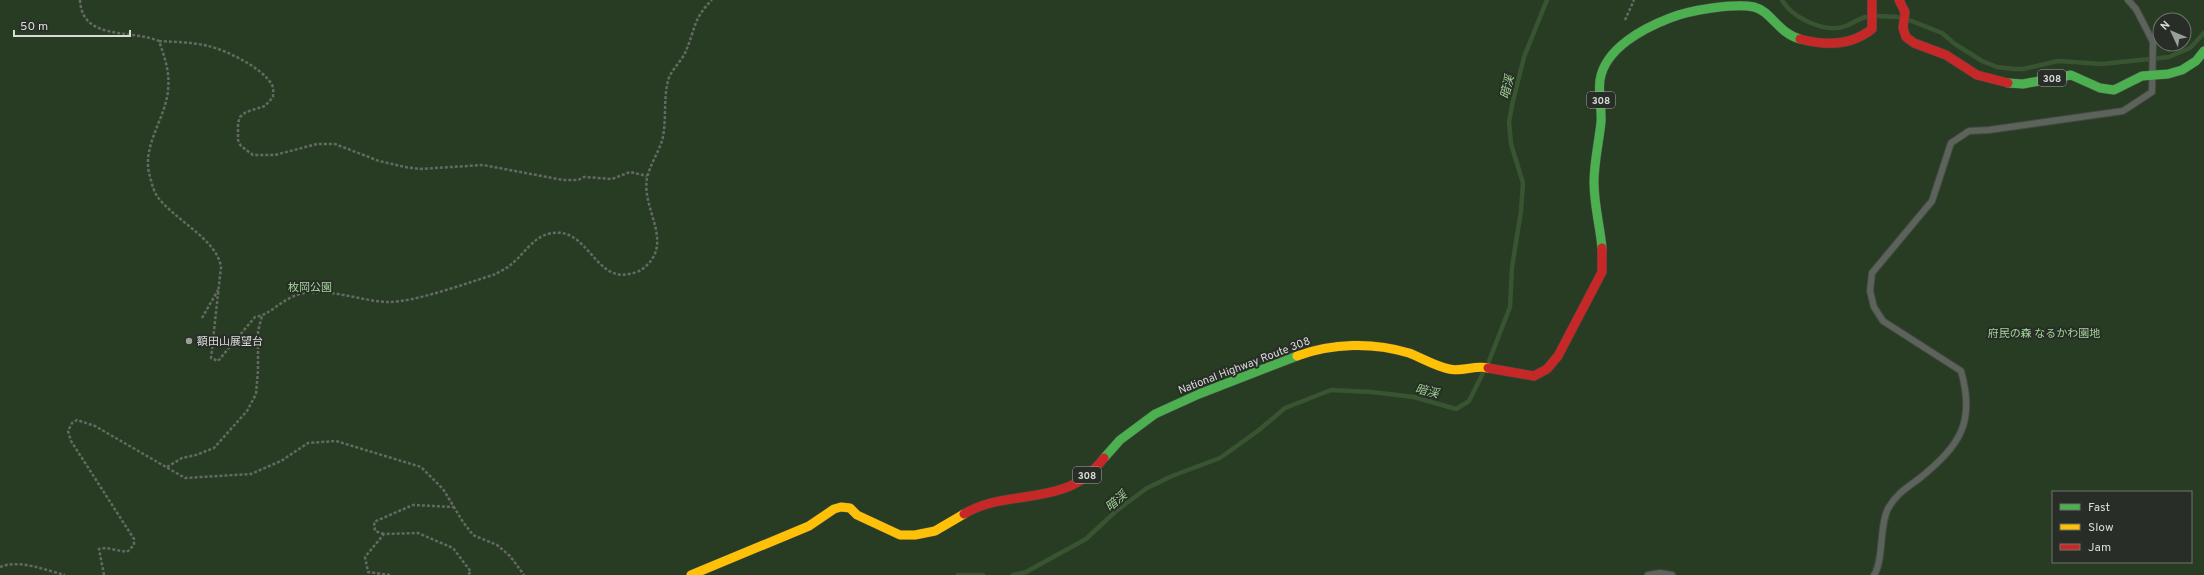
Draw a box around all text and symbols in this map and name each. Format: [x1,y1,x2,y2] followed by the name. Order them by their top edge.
[14,12,130,38] scale bar
[2152,12,2192,52] north arrow
[2158,18,2173,33] text: N
[20,19,48,35] text: 50 m
[2038,70,2066,86] road number: 308
[1497,72,1519,101] water label: 暗渓
[1587,92,1615,108] road number: 308
[288,281,332,295] park label: 枚岡公園
[1988,327,2100,341] park label: 府民の森 なるかわ園地
[1176,334,1312,398] street label: National Highway Route 308
[197,335,263,349] place label: 額田山展望台
[184,336,194,346] marker: 額田山展望台
[1413,381,1442,403] water label: 暗渓
[1073,467,1101,483] road number: 308
[1102,487,1133,516] water label: 暗渓
[2052,491,2192,563] legend
[2088,500,2110,516] text: Fast
[2088,520,2114,536] text: Slow
[2088,540,2111,556] text: Jam

